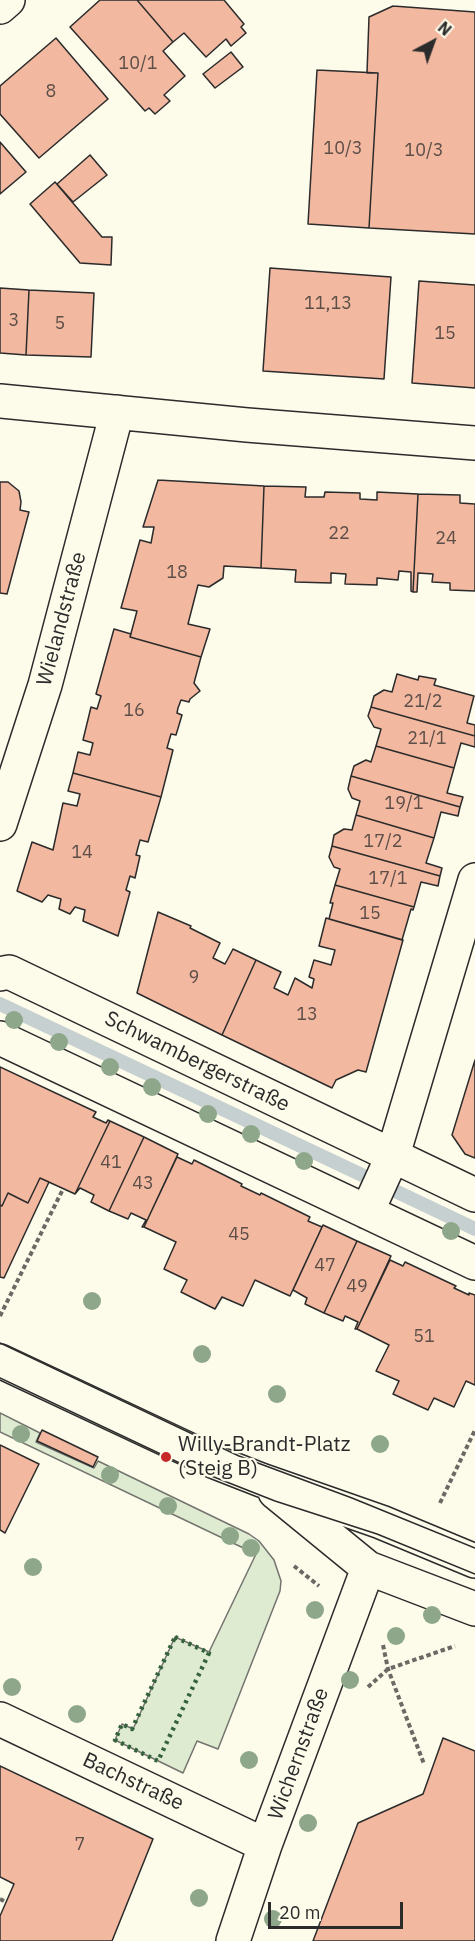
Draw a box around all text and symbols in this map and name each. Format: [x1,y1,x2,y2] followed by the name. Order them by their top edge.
[403,12,463,72] north arrow
[434,17,456,40] text: N
[118,53,158,75] house number: 10/1
[46,81,56,103] house number: 8
[323,138,363,160] house number: 10/3
[404,140,444,162] house number: 10/3
[304,293,352,315] house number: 11,13
[9,310,19,332] house number: 3
[55,313,65,335] house number: 5
[434,323,456,345] house number: 15
[328,523,350,545] house number: 22
[435,528,457,550] house number: 24
[32,549,92,689] street label: Wielandstraße
[166,562,188,584] house number: 18
[403,691,443,713] house number: 21/2
[123,700,145,722] house number: 16
[407,728,447,750] house number: 21/1
[384,793,424,815] house number: 19/1
[363,831,403,853] house number: 17/2
[71,842,93,864] house number: 14
[368,868,408,890] house number: 17/1
[359,903,381,925] house number: 15
[189,967,199,989] house number: 9
[296,1004,318,1026] house number: 13
[100,1006,294,1118] street label: Schwambergerstraße
[100,1152,122,1174] house number: 41
[132,1173,154,1195] house number: 43
[228,1224,250,1246] house number: 45
[314,1255,336,1277] house number: 47
[346,1276,368,1298] house number: 49
[413,1326,435,1348] house number: 51
[178,1432,350,1482] place label: Willy-Brandt-Platz (Steig B)
[159,1450,173,1464] marker: Willy-Brandt-Platz (Steig B)
[263,1684,335,1824] street label: Wichernstraße
[78,1748,188,1816] street label: Bachstraße
[75,1834,85,1856] house number: 7
[271,1890,406,1928] scale bar
[279,1901,321,1924] text: 20 m

